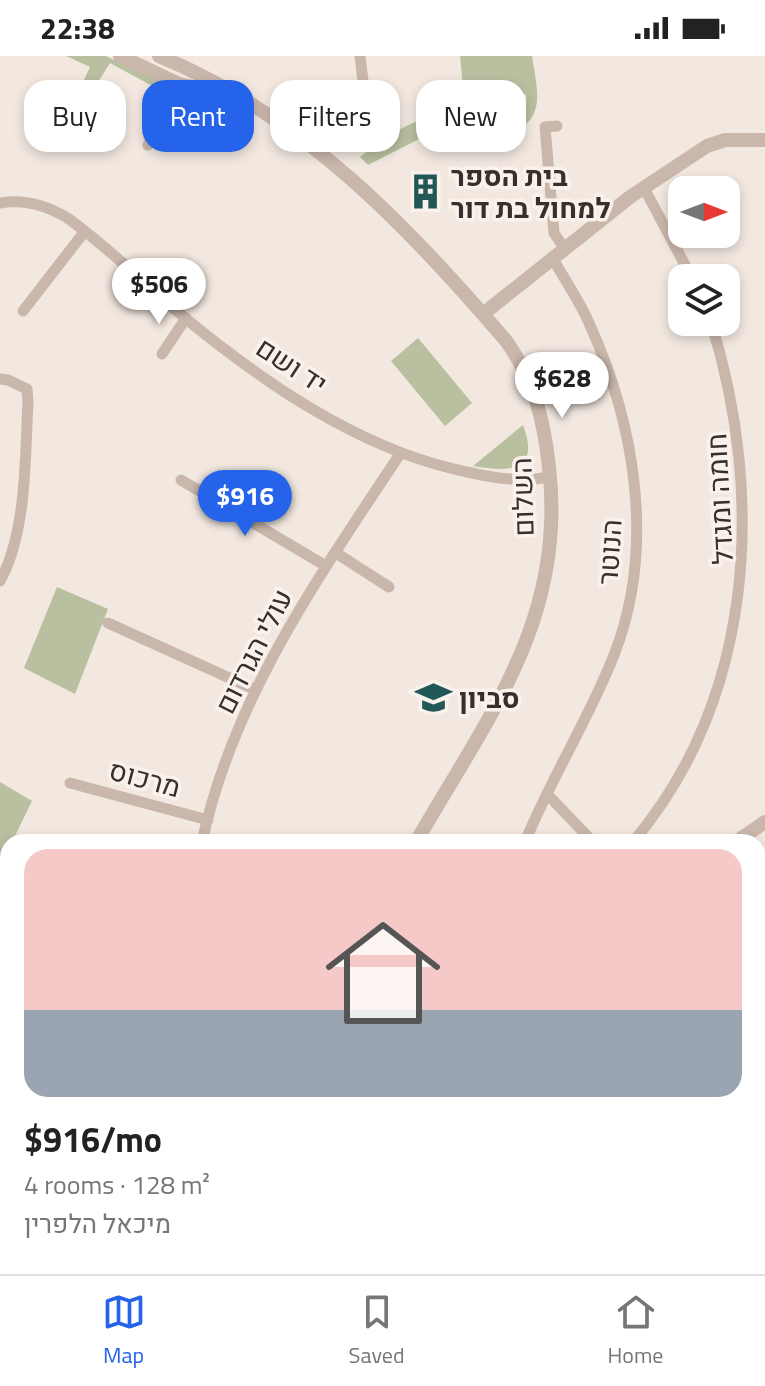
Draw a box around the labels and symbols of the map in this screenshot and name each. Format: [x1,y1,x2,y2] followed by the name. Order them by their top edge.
[451,154,611,229] place label: בית הספר למחול בת דור
[406,172,444,210] building icon: בית הספר למחול בת דור
[668,176,740,248] north arrow
[112,258,206,326] pin: $506
[248,326,336,404] street label: יד ושם
[515,352,609,420] pin: $628
[694,432,744,566] street label: חומה ומגדל
[499,457,545,537] street label: השלום
[198,470,292,538] pin: $916
[585,518,633,586] street label: הנוטר
[203,581,303,721] street label: עולי הגרדום
[459,676,520,719] place label: סביון
[414,678,452,716] school or university icon: סביון
[104,748,186,808] street label: מרכוס

